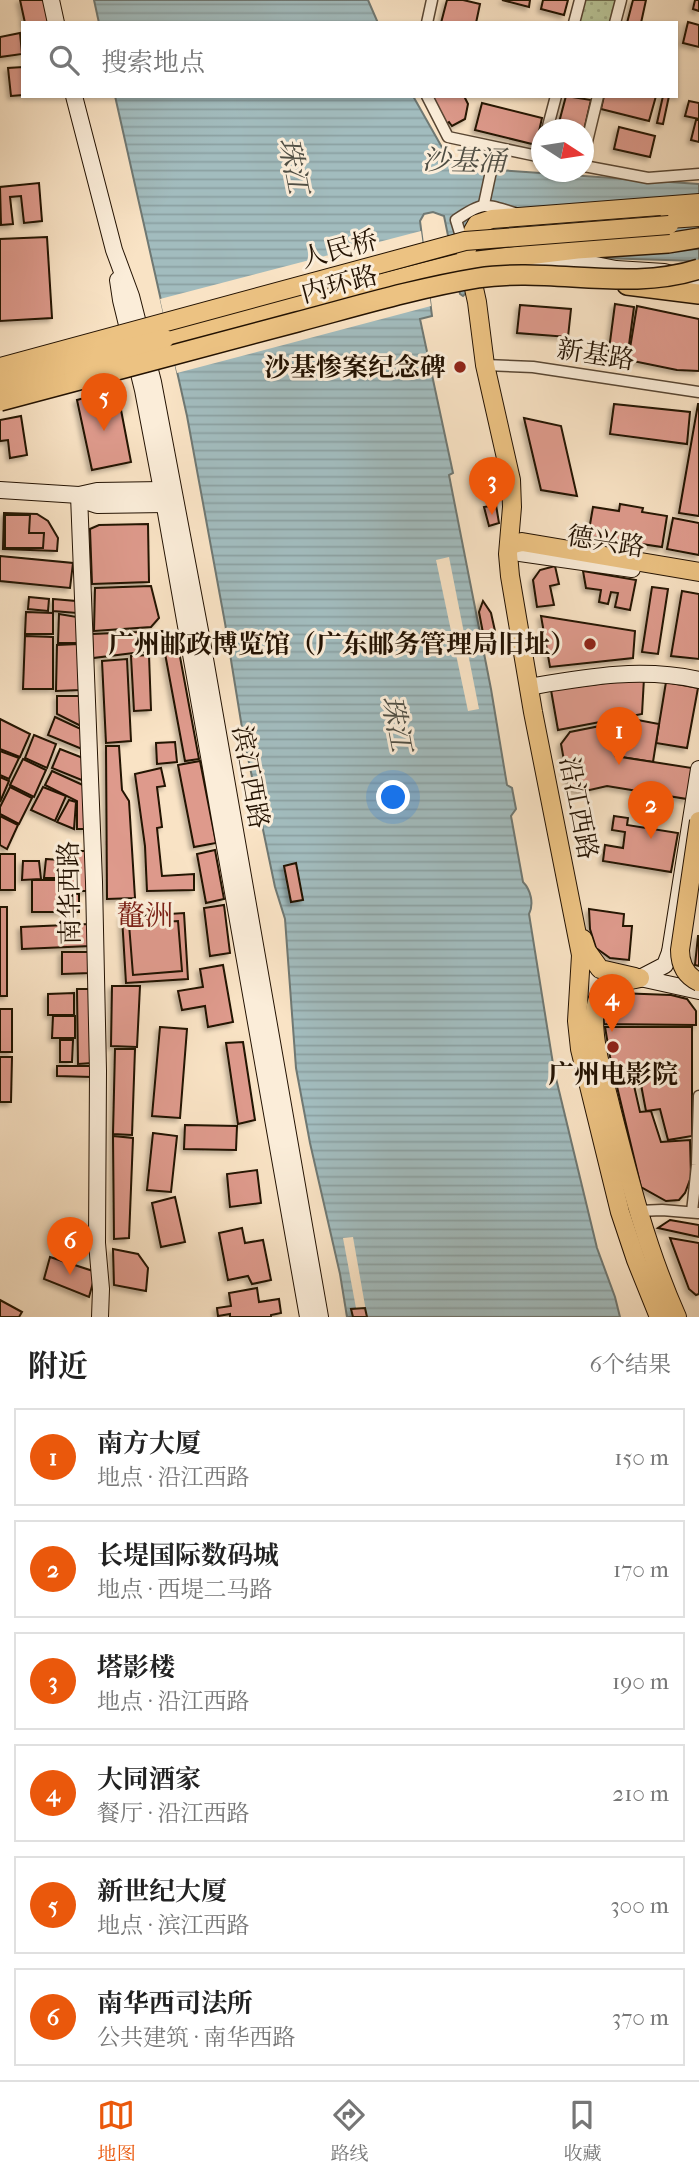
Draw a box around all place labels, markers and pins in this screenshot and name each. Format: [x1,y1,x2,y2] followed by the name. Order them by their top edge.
[264,352,446,383] place label: 沙基惨案纪念碑
[452,359,468,375] marker: 沙基惨案纪念碑
[81,373,127,431] pin: 5
[469,457,515,515] pin: 3
[108,629,576,660] place label: 广州邮政博览馆（广东邮务管理局旧址）
[582,636,598,652] marker: 广州邮政博览馆（广东邮务管理局旧址）
[596,707,642,765] pin: 1
[628,781,674,839] pin: 2
[589,974,635,1032] pin: 4
[605,1039,621,1055] marker: 广州电影院
[548,1059,678,1090] place label: 广州电影院
[47,1217,93,1275] pin: 6

